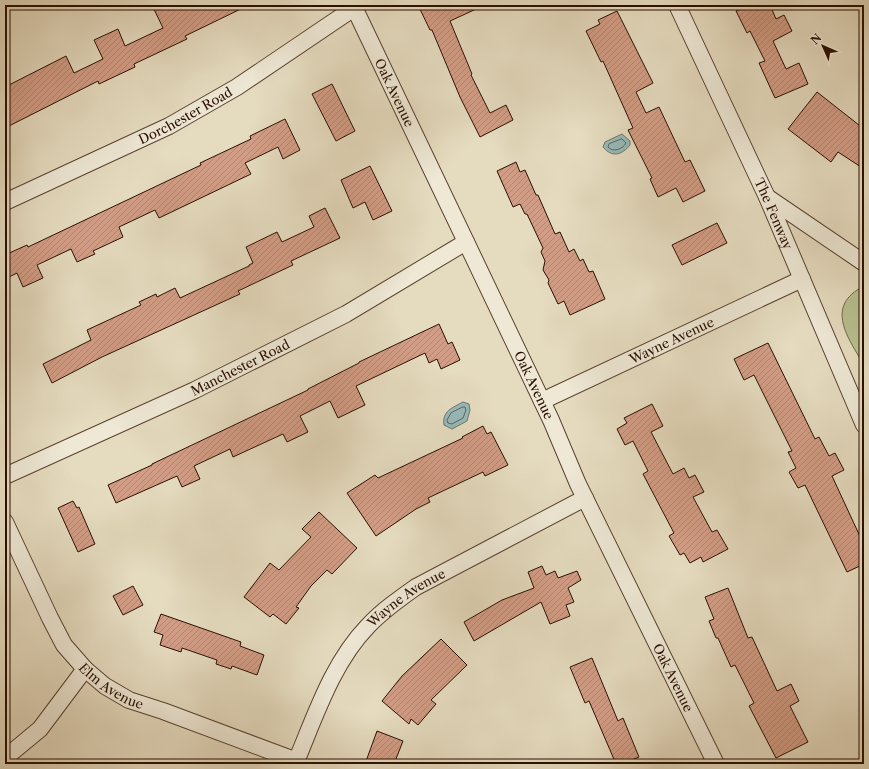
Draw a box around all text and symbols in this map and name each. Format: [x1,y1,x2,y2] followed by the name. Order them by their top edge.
[803,26,843,66] north arrow
[808,30,825,47] text: N
[372,56,418,129] street label: Oak Avenue
[136,83,235,147] street label: Dorchester Road
[751,176,797,252] street label: The Fenway
[626,314,716,367] street label: Wayne Avenue
[188,336,292,399] street label: Manchester Road
[511,348,557,422] street label: Oak Avenue
[363,565,448,631] street label: Wayne Avenue
[650,641,697,714] street label: Oak Avenue
[75,660,145,712] street label: Elm Avenue

